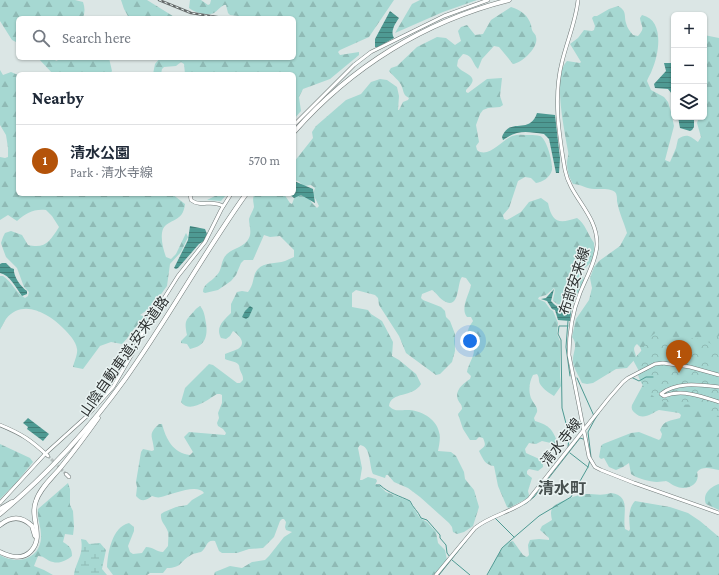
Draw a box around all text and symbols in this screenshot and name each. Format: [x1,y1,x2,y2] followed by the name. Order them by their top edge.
[671,12,707,120] map controls
[671,12,707,48] button: +
[16,16,296,60] search box
[30,27,52,49] icon: search
[62,30,131,46] text: Search here
[671,48,707,84] button: −
[671,84,707,120] button: layers
[32,89,84,108] text: Nearby
[70,145,130,161] text: 清水公園
[43,153,47,168] text: 1
[248,153,280,168] text: 570 m
[70,165,153,180] text: Park · 清水寺線
[556,245,592,317] street label: 布部安来線
[76,293,172,419] street label: 山陰自動車道;安来道路
[460,331,480,351] your location
[666,340,692,373] pin: 1
[537,415,585,469] street label: 清水寺線
[538,480,586,497] district label: 清水町

